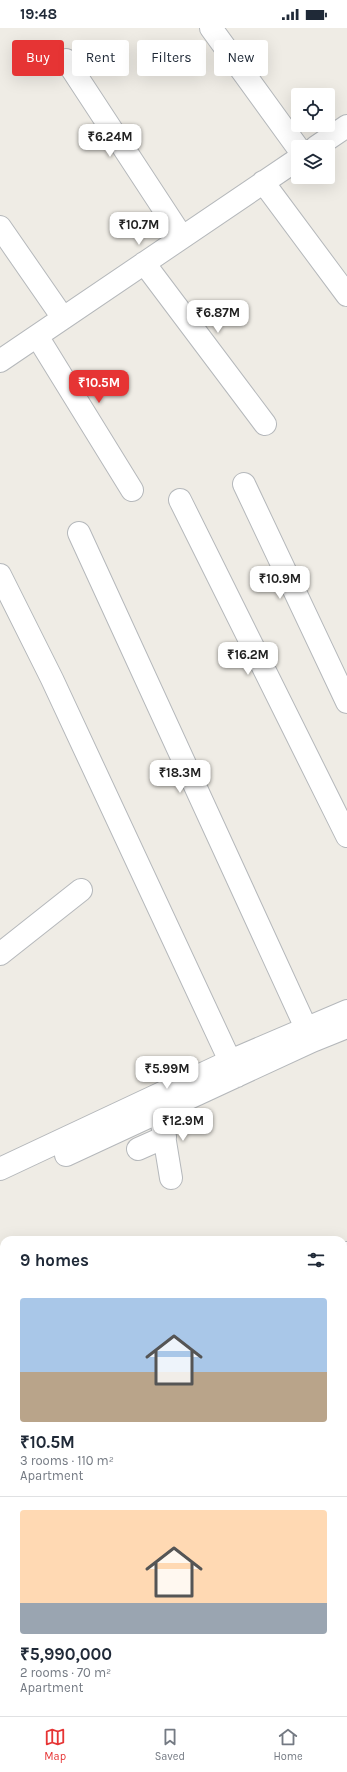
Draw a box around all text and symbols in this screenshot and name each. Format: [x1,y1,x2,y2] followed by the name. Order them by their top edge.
[20,5,57,23] text: 19:48
[12,40,64,76] chip: Buy
[72,40,129,76] chip: Rent
[137,40,206,76] chip: Filters
[214,40,268,76] chip: New
[291,88,335,184] map controls
[291,88,335,132] button: locate
[77,124,143,158] pin: ₹6.24M
[87,129,133,144] text: ₹6.24M
[291,140,335,184] button: layers
[106,212,172,246] pin: ₹10.7M
[119,217,159,232] text: ₹10.7M
[185,300,251,334] pin: ₹6.87M
[196,305,240,320] text: ₹6.87M
[66,370,132,404] pin: ₹10.5M
[78,375,120,390] text: ₹10.5M
[247,566,313,600] pin: ₹10.9M
[259,571,301,586] text: ₹10.9M
[215,642,281,676] pin: ₹16.2M
[227,647,269,662] text: ₹16.2M
[147,760,213,794] pin: ₹18.3M
[159,765,201,780] text: ₹18.3M
[134,1056,200,1090] pin: ₹5.99M
[144,1061,190,1076] text: ₹5.99M
[150,1108,216,1142] pin: ₹12.9M
[162,1113,204,1128] text: ₹12.9M
[305,1249,327,1271] icon: filters
[20,1250,89,1270] text: 9 homes
[138,1324,210,1396] icon: home
[20,1432,75,1452] text: ₹10.5M
[20,1453,114,1468] text: 3 rooms · 110 m²
[20,1468,83,1483] text: Apartment
[138,1536,210,1608] icon: home
[20,1644,112,1664] text: ₹5,990,000
[20,1665,111,1680] text: 2 rooms · 70 m²
[20,1680,83,1695] text: Apartment
[44,1726,66,1763] tab: Map
[155,1726,185,1763] tab: Saved
[273,1726,303,1763] tab: Home

